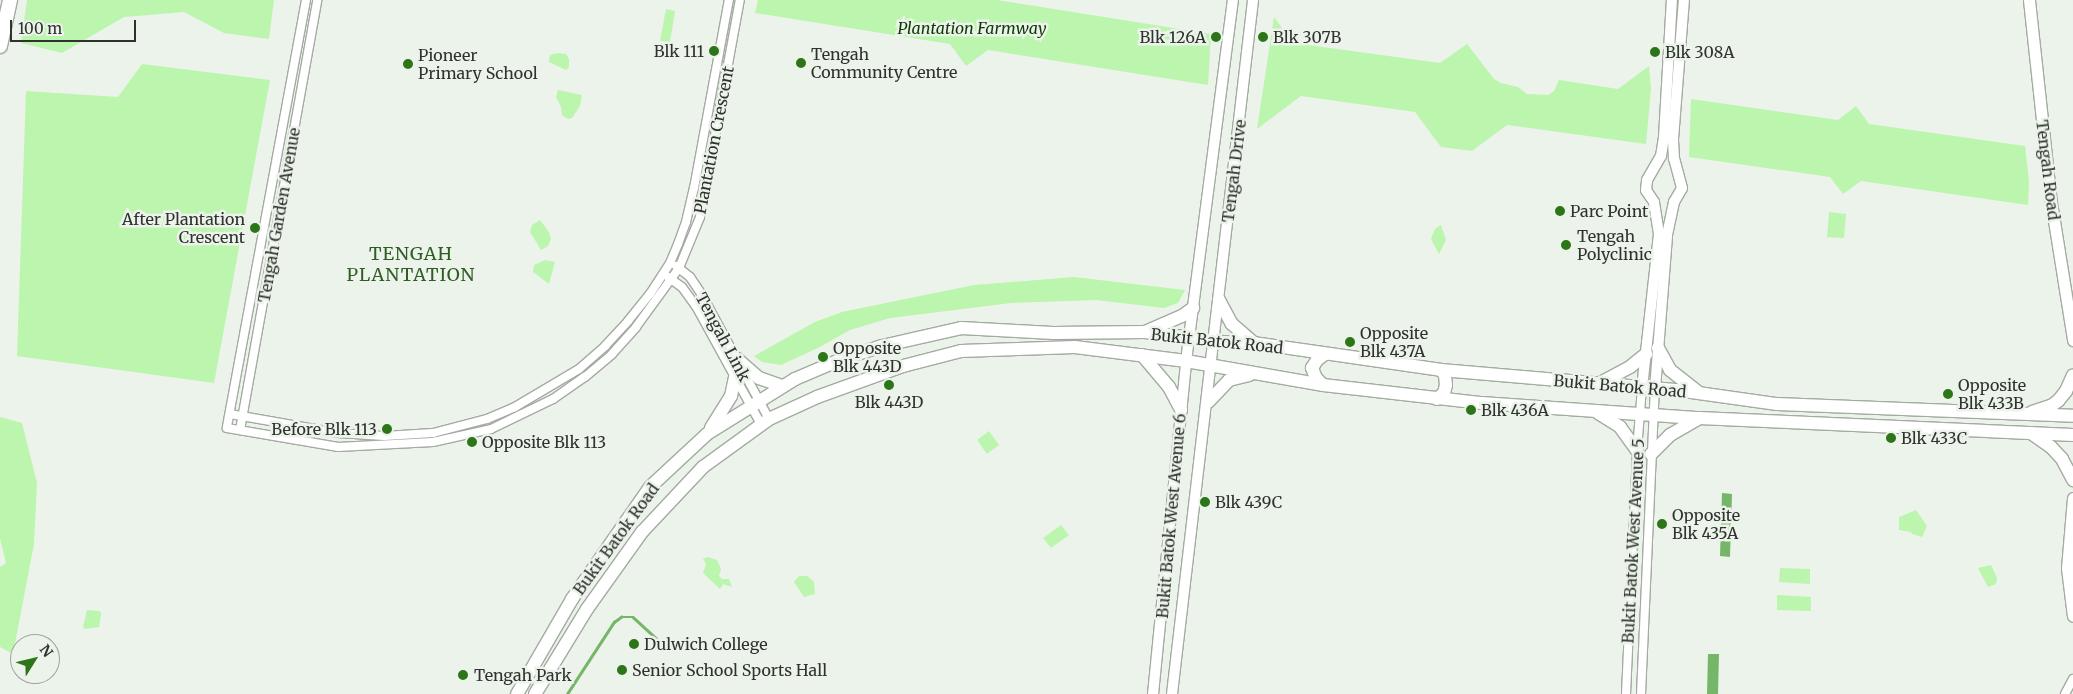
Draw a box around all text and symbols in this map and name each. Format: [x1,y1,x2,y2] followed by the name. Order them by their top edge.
[12,10,139,42] scale bar
[897,18,1047,38] park label: Plantation Farmway
[18,19,62,38] text: 100 m
[1139,27,1206,47] place label: Blk 126A
[1273,27,1341,47] place label: Blk 307B
[1210,31,1222,43] marker: Blk 126A
[1257,31,1269,43] marker: Blk 307B
[654,41,704,61] place label: Blk 111
[1665,42,1735,62] place label: Blk 308A
[811,44,957,82] place label: Tengah Community Centre
[418,45,538,83] place label: Pioneer Primary School
[708,45,720,57] marker: Blk 111
[1649,46,1661,58] marker: Blk 308A
[795,57,807,69] marker: Tengah Community Centre
[402,58,414,70] marker: Pioneer Primary School
[690,64,738,216] street label: Plantation Crescent
[1218,118,1250,224] street label: Tengah Drive
[2032,119,2064,221] street label: Tengah Road
[254,126,304,304] street label: Tengah Garden Avenue
[1570,201,1648,221] place label: Parc Point
[1554,205,1566,217] marker: Parc Point
[122,209,245,247] place label: After Plantation Crescent
[249,222,261,234] marker: After Plantation Crescent
[1577,226,1652,264] place label: Tengah Polyclinic
[1559,238,1573,252] marker: Tengah Polyclinic
[345,244,477,286] district label: TENGAH PLANTATION
[692,289,754,385] street label: Tengah Link
[1360,323,1428,361] place label: Opposite Blk 437A
[1150,324,1284,358] street label: Bukit Batok Road
[1344,336,1356,348] marker: Opposite Blk 437A
[833,338,901,376] place label: Opposite Blk 443D
[817,351,829,363] marker: Opposite Blk 443D
[1553,371,1687,401] street label: Bukit Batok Road
[1958,375,2026,413] place label: Opposite Blk 433B
[883,379,895,391] marker: Blk 443D
[1942,388,1954,400] marker: Opposite Blk 433B
[855,392,923,412] place label: Blk 443D
[1481,400,1549,420] place label: Blk 436A
[1465,404,1477,416] marker: Blk 436A
[1152,413,1190,619] street label: Bukit Batok West Avenue 6
[271,419,377,439] place label: Before Blk 113
[381,423,393,435] marker: Before Blk 113
[1901,428,1967,448] place label: Blk 433C
[482,432,606,452] place label: Opposite Blk 113
[1885,432,1897,444] marker: Blk 433C
[466,436,478,448] marker: Opposite Blk 113
[1618,438,1648,644] street label: Bukit Batok West Avenue 5
[569,479,663,599] street label: Bukit Batok Road
[1215,492,1282,512] place label: Blk 439C
[1199,496,1211,508] marker: Blk 439C
[1672,505,1740,543] place label: Opposite Blk 435A
[1656,518,1668,530] marker: Opposite Blk 435A
[10,634,60,684] north arrow
[644,634,768,654] place label: Dulwich College
[628,638,640,650] marker: Dulwich College
[36,641,57,661] text: N
[632,660,827,680] place label: Senior School Sports Hall
[616,664,628,676] marker: Senior School Sports Hall
[474,665,572,685] place label: Tengah Park
[456,668,470,682] marker: Tengah Park

